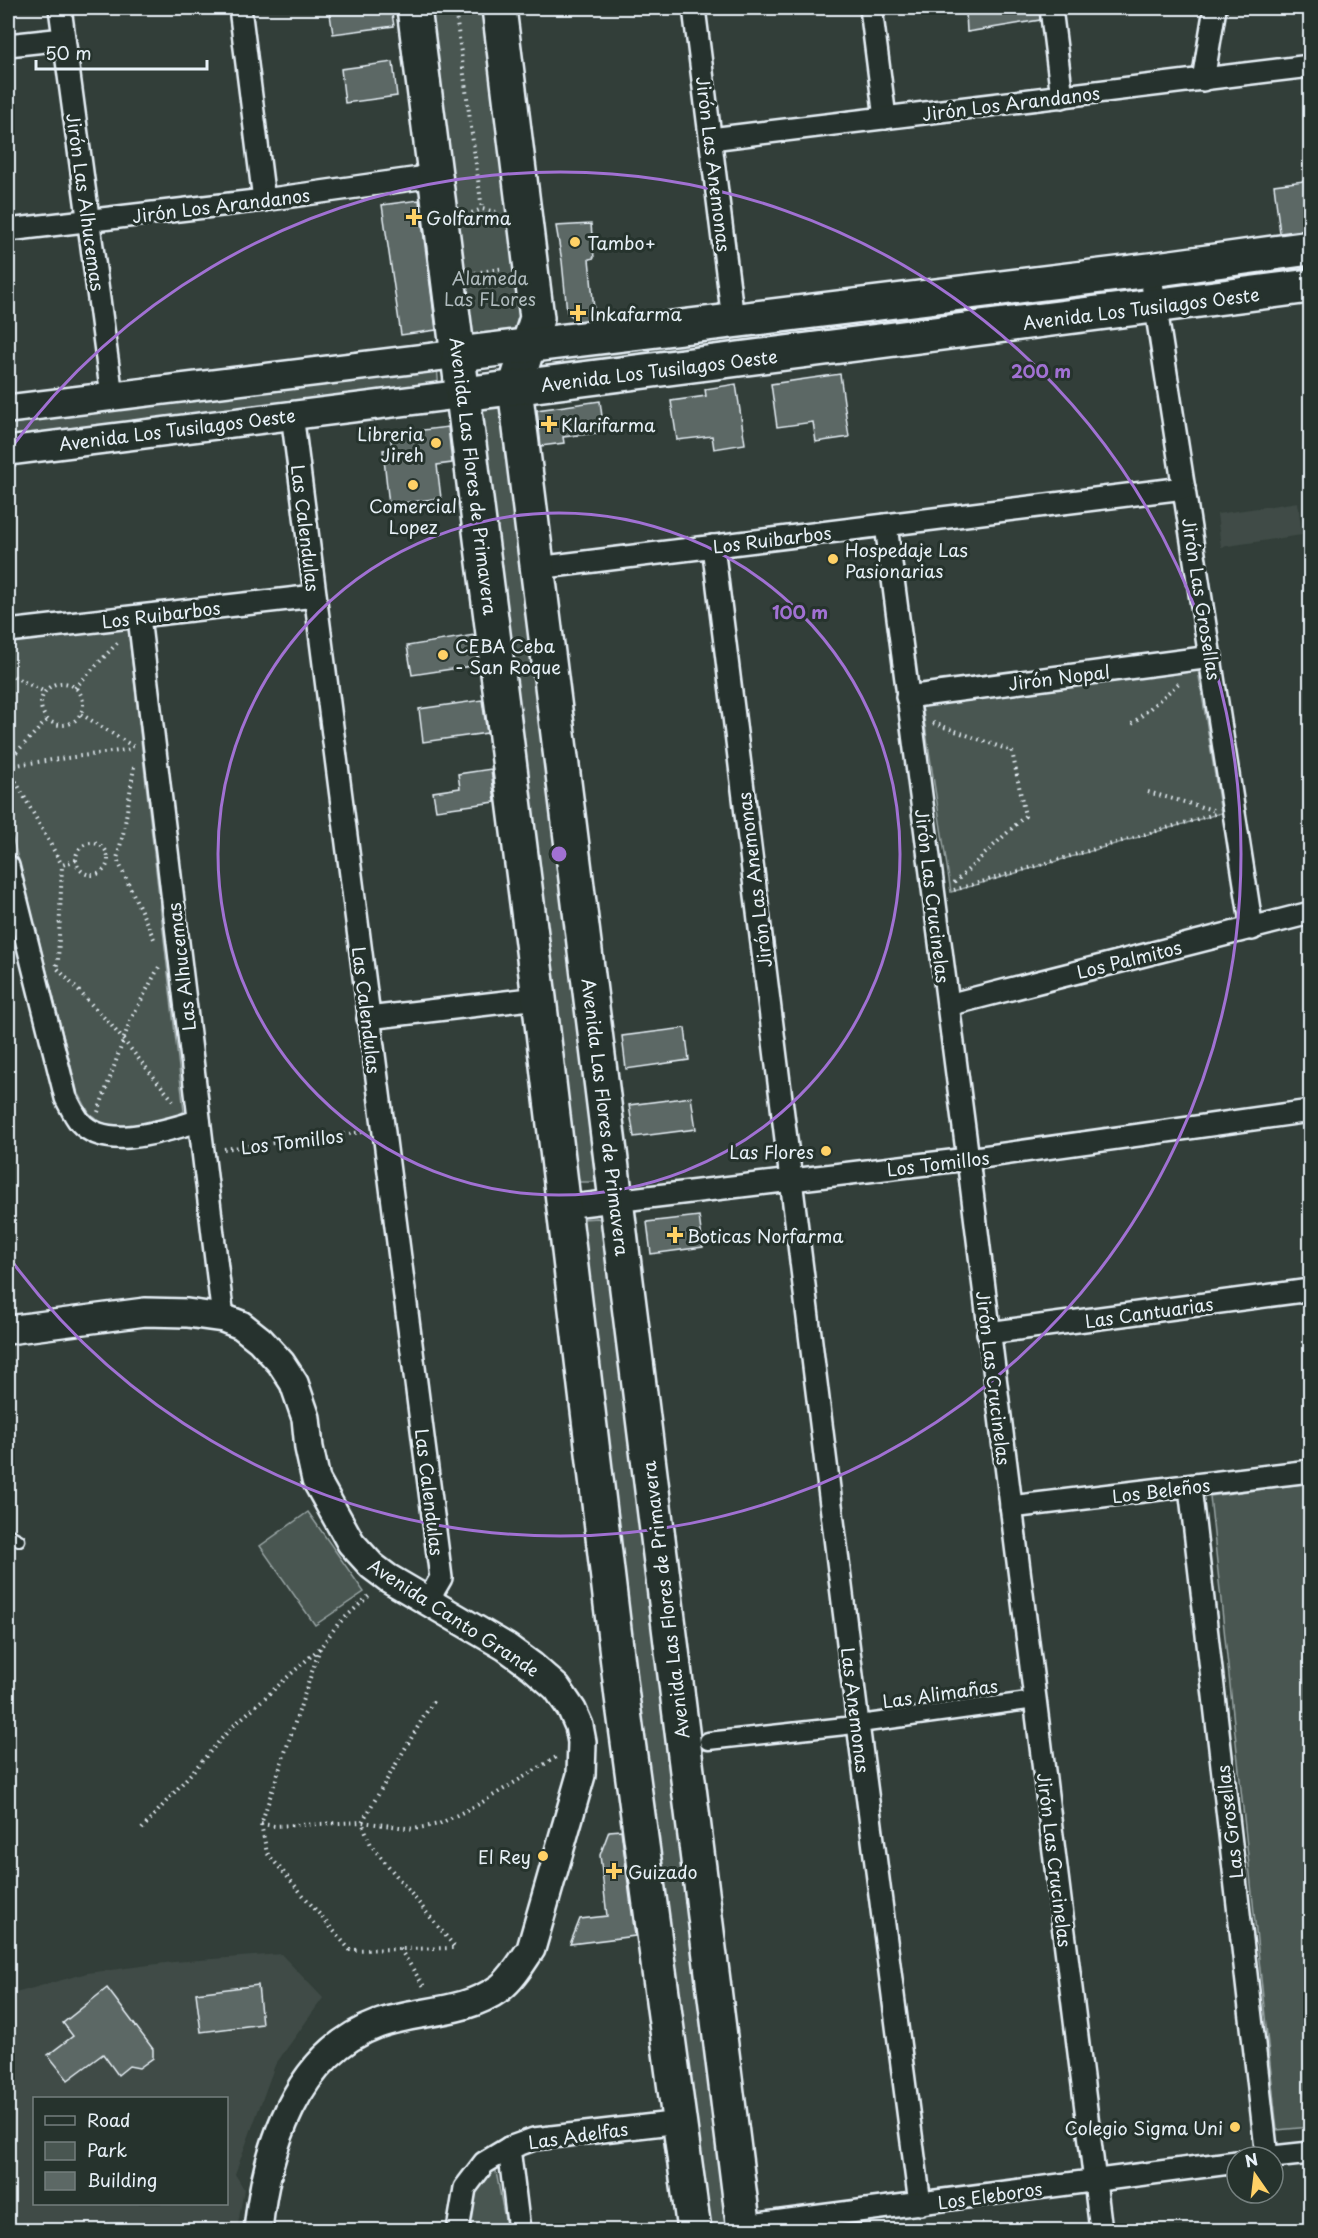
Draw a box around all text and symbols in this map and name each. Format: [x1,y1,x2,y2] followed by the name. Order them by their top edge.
[36,33,207,71] scale bar
[45,39,92,66] text: 50 m
[690,75,738,253] street label: Jirón Las Anemonas
[921,79,1101,127] street label: Jirón Los Arandanos
[60,111,112,293] street label: Jirón Las Alhucemas
[131,181,311,229] street label: Jirón Los Arandanos
[426,204,512,231] place label: Golfarma
[407,210,421,224] marker: Golfarma
[587,229,656,256] place label: Tambo+
[568,235,582,249] marker: Tambo+
[444,264,536,312] park label: Alameda Las FLores
[1021,280,1261,336] street label: Avenida Los Tusilagos Oeste
[590,300,682,327] place label: Inkafarma
[571,306,585,320] marker: Inkafarma
[444,336,504,616] street label: Avenida Las Flores de Primavera
[539,342,779,398] street label: Avenida Los Tusilagos Oeste
[1011,357,1071,384] text: 200 m
[57,401,297,457] street label: Avenida Los Tusilagos Oeste
[561,411,656,438] place label: Klarifarma
[542,417,556,431] marker: Klarifarma
[357,420,425,468] place label: Libreria Jireh
[429,436,443,450] marker: Libreria Jireh
[285,463,327,593] street label: Las Calendulas
[406,478,420,492] marker: Comercial Lopez
[369,492,457,540] place label: Comercial Lopez
[1176,516,1228,682] street label: Jirón Las Grosellas
[711,518,833,560] street label: Los Ruibarbos
[845,536,968,584] place label: Hospedaje Las Pasionarias
[826,552,840,566] marker: Hospedaje Las Pasionarias
[100,593,222,635] street label: Los Ruibarbos
[772,598,828,625] text: 100 m
[455,632,561,680] place label: CEBA Ceba - San Roque
[436,648,450,662] marker: CEBA Ceba - San Roque
[1007,657,1111,697] street label: Jirón Nopal
[730,791,778,969] street label: Jirón Las Anemonas
[909,807,957,985] street label: Jirón Las Crucinelas
[549,844,569,864] centre of rings
[160,901,202,1033] street label: Las Alhucemas
[1074,933,1184,985] street label: Los Palmitos
[346,945,388,1075] street label: Las Calendulas
[576,977,636,1257] street label: Avenida Las Flores de Primavera
[239,1121,345,1161] street label: Los Tomillos
[729,1138,814,1165] place label: Las Flores
[885,1143,991,1183] street label: Los Tomillos
[819,1144,833,1158] marker: Las Flores
[687,1222,844,1249] place label: Boticas Norfarma
[668,1228,682,1242] marker: Boticas Norfarma
[970,1289,1018,1467] street label: Jirón Las Crucinelas
[1083,1290,1215,1334] street label: Las Cantuarias
[409,1427,451,1557] street label: Las Calendulas
[635,1460,695,1740] street label: Avenida Las Flores de Primavera
[1110,1471,1212,1509] street label: Los Beleños
[363,1551,545,1683] street label: Avenida Canto Grande
[835,1646,877,1774] street label: Las Anemonas
[881,1672,999,1714] street label: Las Alimañas
[1209,1764,1249,1880] street label: Las Grosellas
[1031,1771,1079,1949] street label: Jirón Las Crucinelas
[478,1843,531,1870] place label: El Rey
[536,1849,550,1863] marker: El Rey
[628,1858,697,1885] place label: Guizado
[605,1862,623,1880] marker: Guizado
[33,2097,228,2205] legend
[87,2106,131,2133] text: Road
[1064,2114,1223,2141] place label: Colegio Sigma Uni
[526,2115,630,2155] street label: Las Adelfas
[1228,2120,1242,2134] marker: Colegio Sigma Uni
[87,2136,127,2163] text: Park
[1225,2145,1285,2205] north arrow
[1242,2146,1260,2173] text: N
[87,2166,157,2193] text: Building
[936,2174,1044,2216] street label: Los Eleboros

